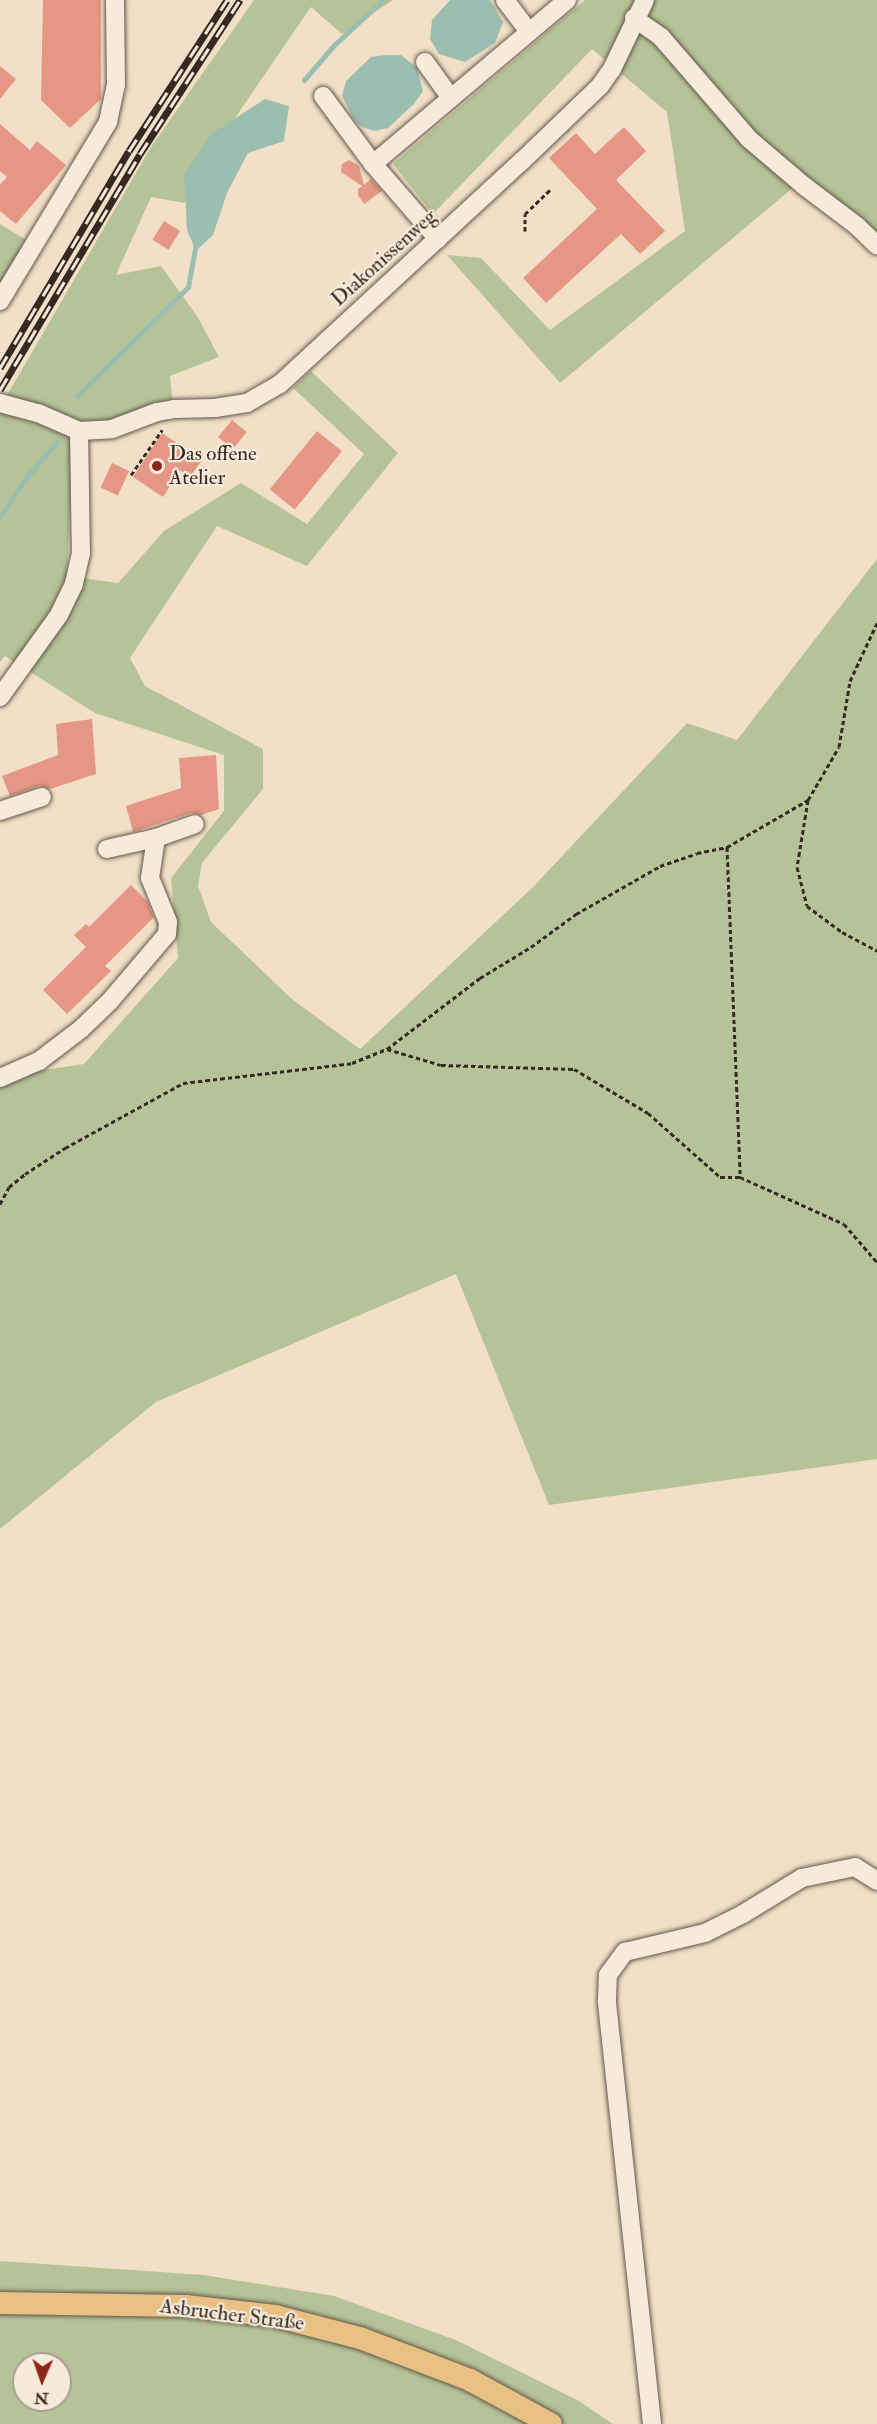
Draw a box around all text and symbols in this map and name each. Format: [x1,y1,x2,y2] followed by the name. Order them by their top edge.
[326,204,442,312] street label: Diakonissenweg
[169,441,257,491] place label: Das offene Atelier
[150,459,164,473] marker: Das offene Atelier
[158,2294,306,2336] street label: Asbrucher Straße
[12,2352,72,2412] north arrow
[34,2388,49,2408] text: N

